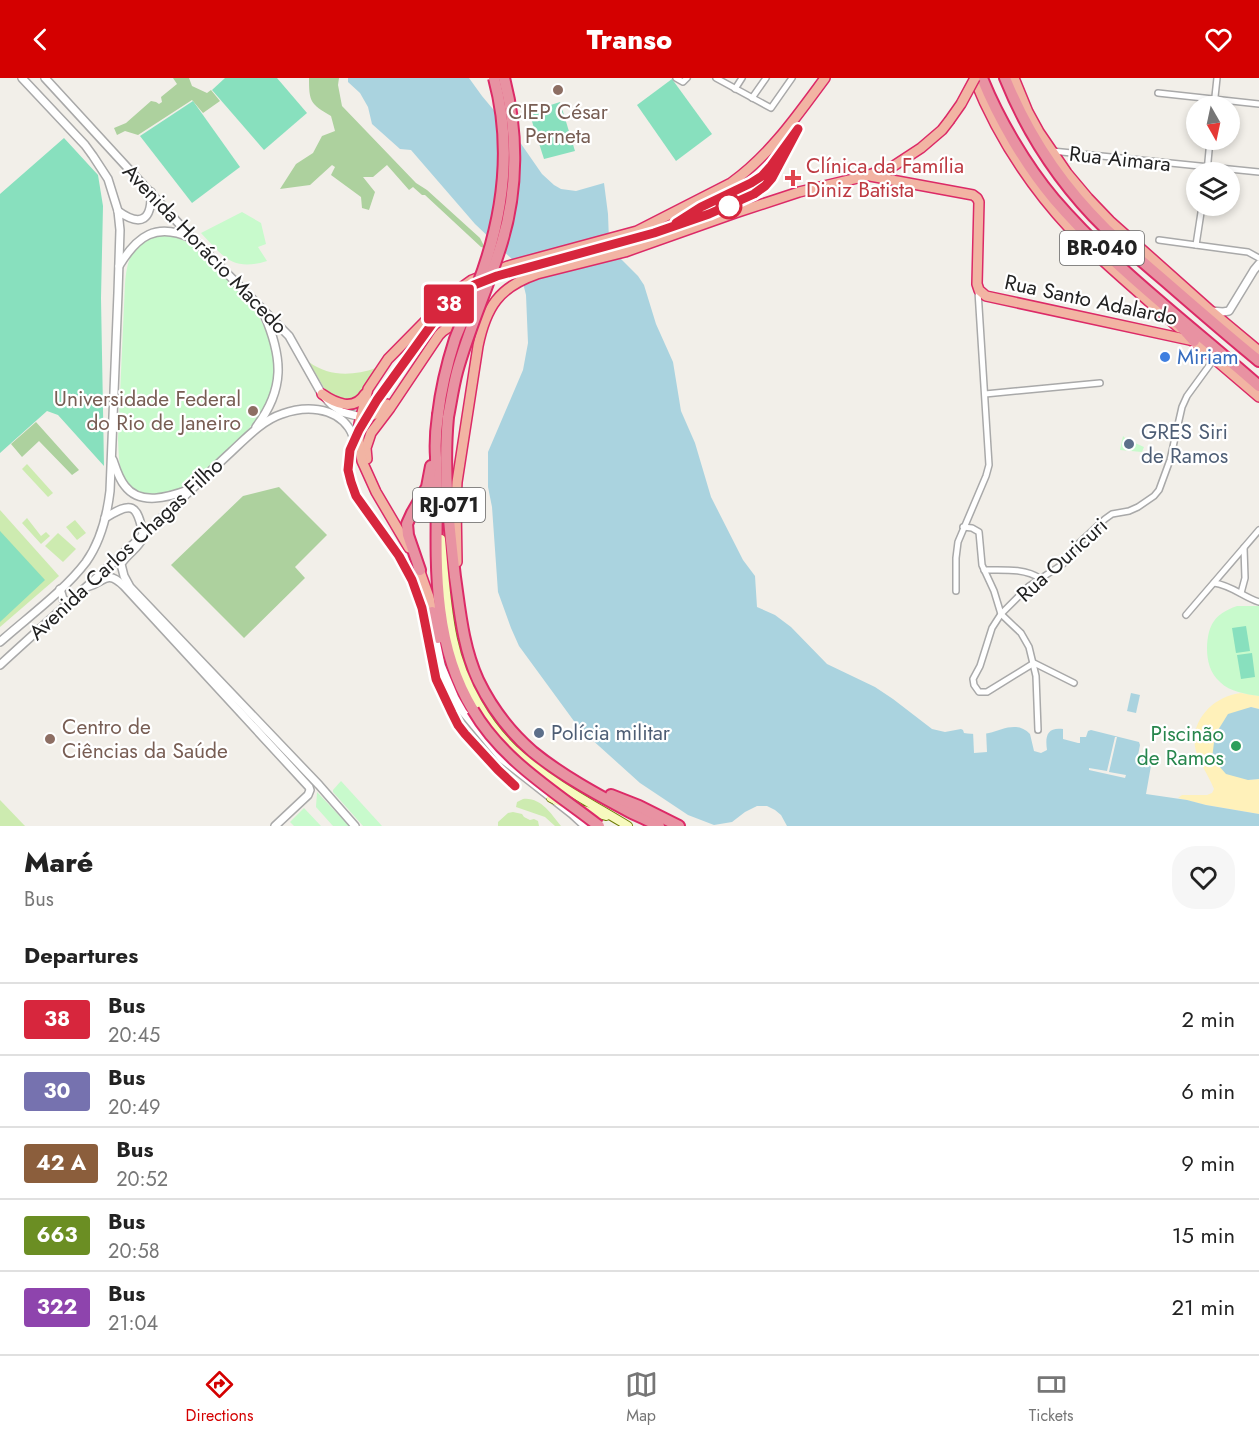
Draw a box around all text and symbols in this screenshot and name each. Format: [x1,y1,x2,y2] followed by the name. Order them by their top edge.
[587,20,672,59] text: Transo
[24,23,57,56] icon: back
[1202,23,1235,56] icon: heart
[551,83,565,97] marker: CIEP César Perneta
[1186,96,1240,150] north arrow
[1186,96,1240,216] map controls
[508,97,609,151] place label: CIEP César Perneta
[1068,139,1172,179] street label: Rua Aimara
[806,151,964,205] place label: Clínica da Família Diniz Batista
[116,157,294,341] street label: Avenida Horácio Macedo
[1186,162,1240,216] button: layers
[784,169,802,187] marker: Clínica da Família Diniz Batista
[716,193,742,219] unlabelled marker
[1060,231,1144,265] road number: BR-040
[1002,267,1180,333] street label: Rua Santo Adalardo
[422,284,476,324] line badge: 38
[436,289,462,319] text: 38
[1177,342,1239,372] place label: Miriam
[1158,350,1172,364] marker: Miriam
[54,384,241,438] place label: Universidade Federal do Rio de Janeiro
[246,404,260,418] marker: Universidade Federal do Rio de Janeiro
[1141,417,1228,471] place label: GRES Siri de Ramos
[1122,437,1136,451] marker: GRES Siri de Ramos
[22,451,230,647] street label: Avenida Carlos Chagas Filho
[413,488,485,522] road number: RJ-071
[1010,511,1114,609] street label: Rua Ouricuri
[62,712,228,766] place label: Centro de Ciências da Saúde
[551,718,671,748] place label: Polícia militar
[1137,719,1224,773] place label: Piscinão de Ramos
[532,726,546,740] marker: Polícia militar
[43,732,57,746] marker: Centro de Ciências da Saúde
[1229,739,1243,753] marker: Piscinão de Ramos
[24,842,93,883] text: Maré
[1172,846,1235,909] button: heart
[24,885,54,914] text: Bus
[24,939,138,971] text: Departures
[108,989,145,1021] text: Bus
[1181,1003,1235,1035] text: 2 min
[44,1004,70,1034] text: 38
[108,1021,160,1050] text: 20:45
[108,1061,145,1093] text: Bus
[1181,1075,1235,1107] text: 6 min
[44,1076,70,1106] text: 30
[108,1093,161,1122] text: 20:49
[116,1133,153,1165] text: Bus
[1181,1147,1235,1179] text: 9 min
[36,1148,86,1178] text: 42 A
[116,1165,168,1194] text: 20:52
[108,1205,145,1237] text: Bus
[1172,1219,1235,1251] text: 15 min
[36,1220,78,1250] text: 663
[108,1237,160,1266] text: 20:58
[108,1277,145,1309] text: Bus
[1172,1291,1235,1323] text: 21 min
[37,1292,77,1322] text: 322
[108,1309,158,1338] text: 21:04
[186,1368,253,1427] tab: Directions
[625,1368,658,1427] tab: Map
[1029,1368,1073,1427] tab: Tickets

